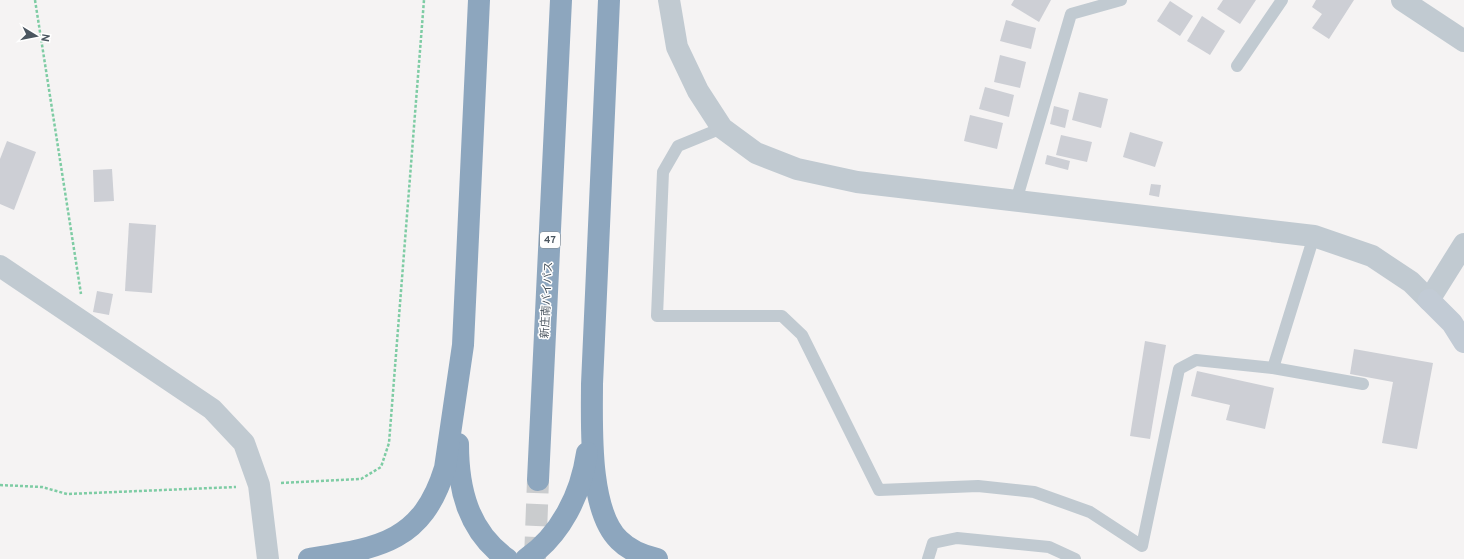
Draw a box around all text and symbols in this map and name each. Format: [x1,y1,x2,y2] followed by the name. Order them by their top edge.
[16,16,56,56] north arrow
[37,32,52,43] text: N
[540,232,560,248] road number: 47
[538,261,556,339] street label: 新庄南バイパス

